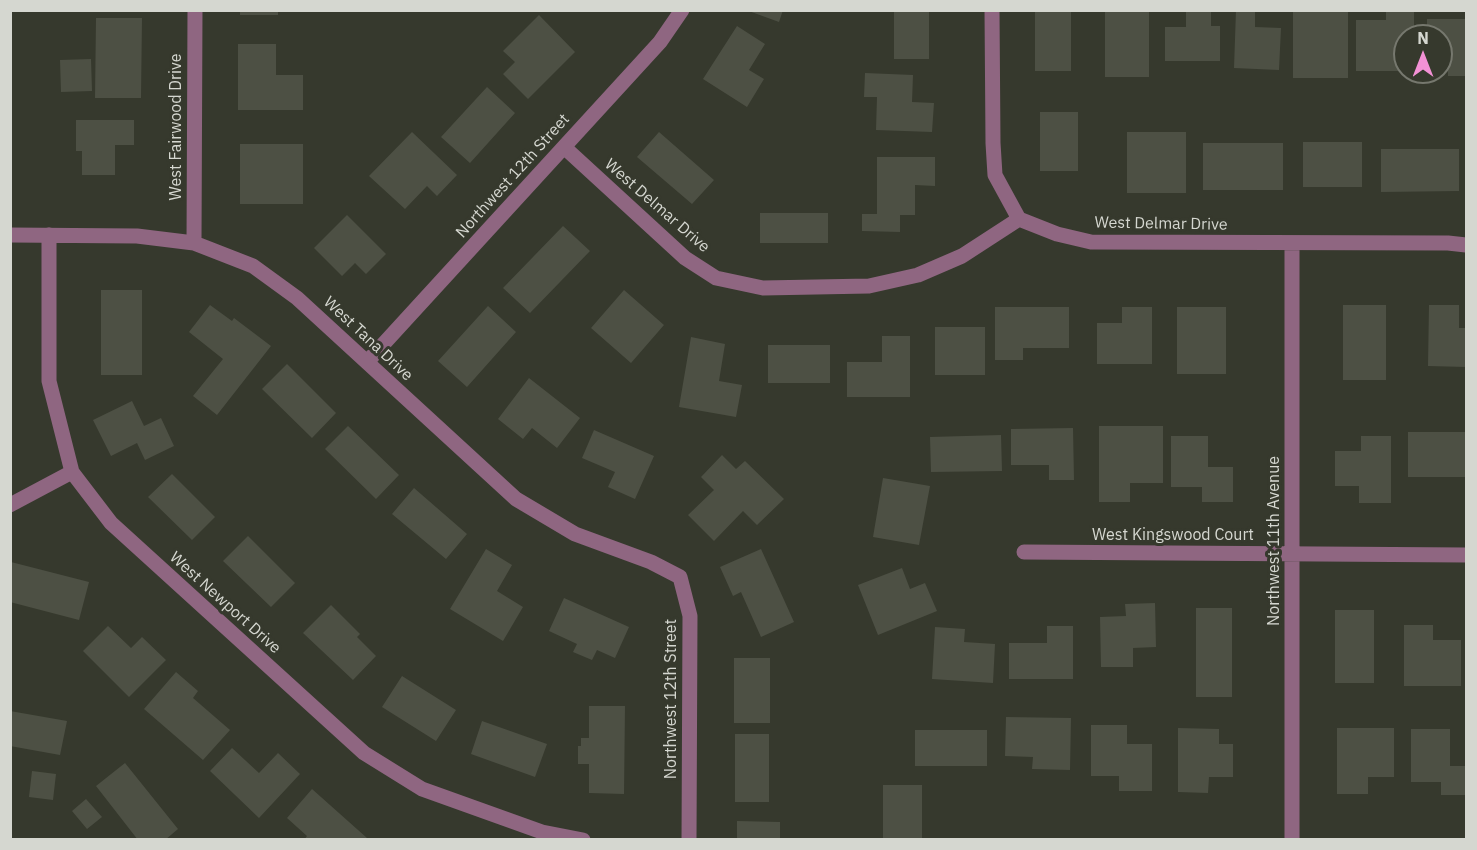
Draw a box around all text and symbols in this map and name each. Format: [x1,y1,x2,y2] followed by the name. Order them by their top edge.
[1393,24,1453,84] north arrow
[1417,28,1429,48] text: N
[166,54,186,200] street label: West Fairwood Drive
[452,110,574,242] street label: Northwest 12th Street
[600,155,714,257] street label: West Delmar Drive
[1094,213,1228,235] street label: West Delmar Drive
[319,293,417,385] street label: West Tana Drive
[1264,456,1284,626] street label: Northwest 11th Avenue
[1092,525,1254,545] street label: West Kingswood Court
[165,548,285,658] street label: West Newport Drive
[661,619,681,779] street label: Northwest 12th Street

